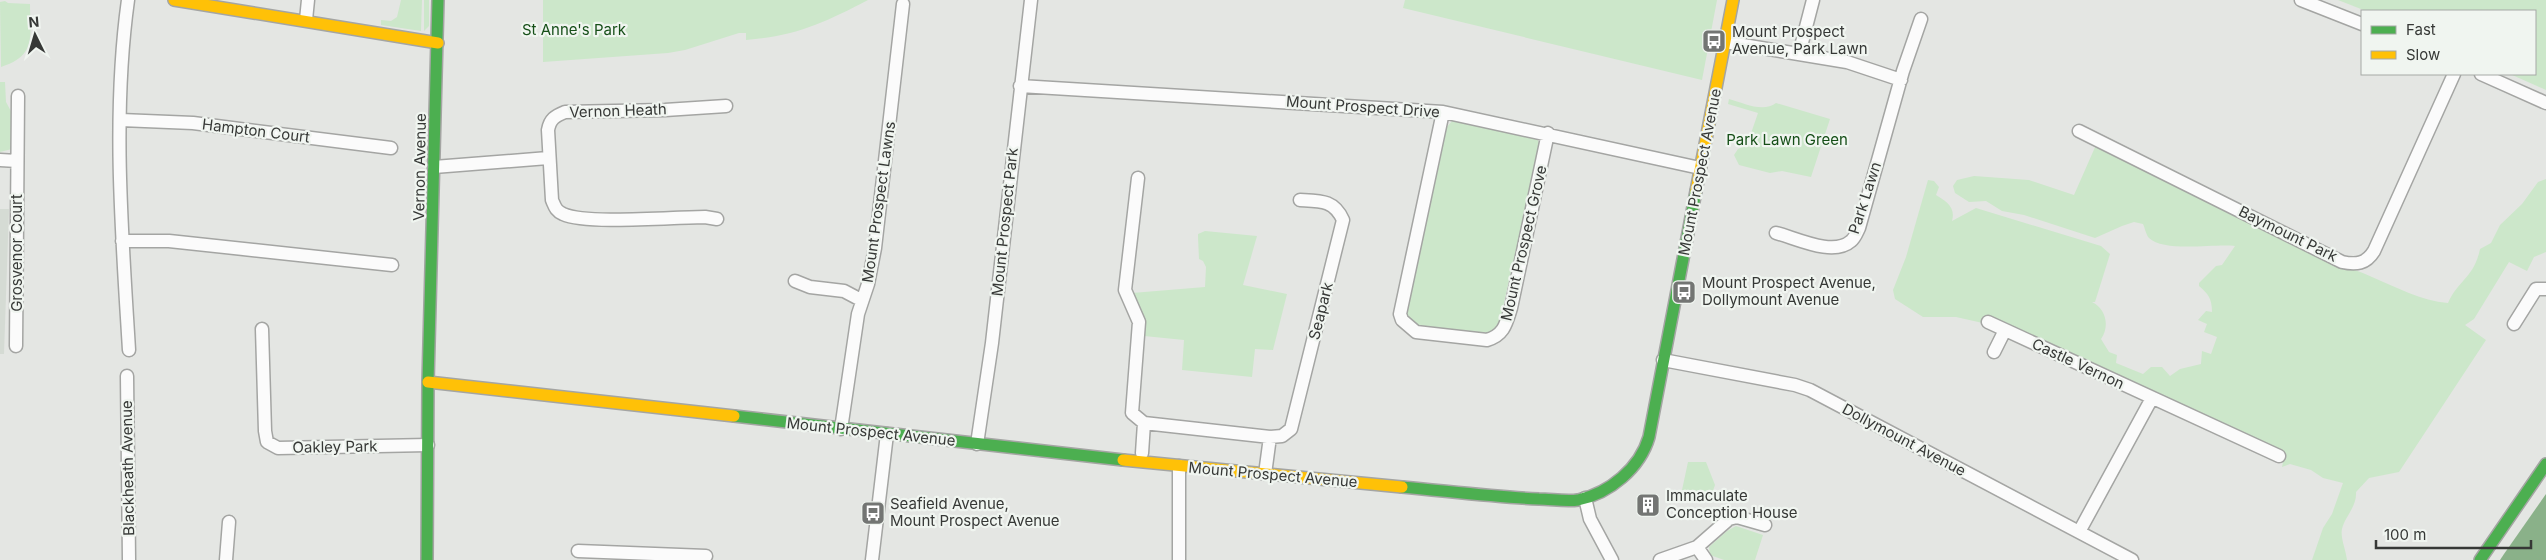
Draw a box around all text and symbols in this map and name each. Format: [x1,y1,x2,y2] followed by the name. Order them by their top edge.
[10,10,60,60] north arrow
[2361,10,2536,75] legend
[28,13,40,30] text: N
[522,20,627,39] park label: St Anne's Park
[2406,20,2436,39] text: Fast
[1732,22,1868,58] place label: Mount Prospect Avenue, Park Lawn
[1701,28,1727,54] bus stop icon: Mount Prospect Avenue, Park Lawn
[2406,45,2440,64] text: Slow
[1674,87,1725,257] street label: Mount Prospect Avenue
[1285,92,1441,121] street label: Mount Prospect Drive
[569,99,667,122] street label: Vernon Heath
[409,113,430,221] street label: Vernon Avenue
[201,114,311,147] street label: Hampton Court
[858,120,899,284] street label: Mount Prospect Lawns
[1726,130,1848,149] park label: Park Lawn Green
[987,146,1022,297] street label: Mount Prospect Park
[1844,160,1885,236] street label: Park Lawn
[1496,163,1551,323] street label: Mount Prospect Grove
[7,194,26,312] street label: Grosvenor Court
[2236,201,2341,266] street label: Baymount Park
[1702,273,1876,309] place label: Mount Prospect Avenue, Dollymount Avenue
[1304,279,1337,342] street label: Seapark
[1671,279,1697,305] bus stop icon: Mount Prospect Avenue, Dollymount Avenue
[2029,334,2127,393] street label: Castle Vernon
[1839,399,1969,480] street label: Dollymount Avenue
[117,400,138,536] street label: Blackheath Avenue
[786,413,956,450] street label: Mount Prospect Avenue
[292,436,378,457] street label: Oakley Park
[1188,458,1358,491] street label: Mount Prospect Avenue
[1666,486,1798,522] place label: Immaculate Conception House
[1635,492,1661,518] building icon: Immaculate Conception House
[890,494,1060,530] place label: Seafield Avenue, Mount Prospect Avenue
[860,500,886,526] bus stop icon: Seafield Avenue, Mount Prospect Avenue
[2376,518,2531,550] scale bar
[2384,525,2426,544] text: 100 m

